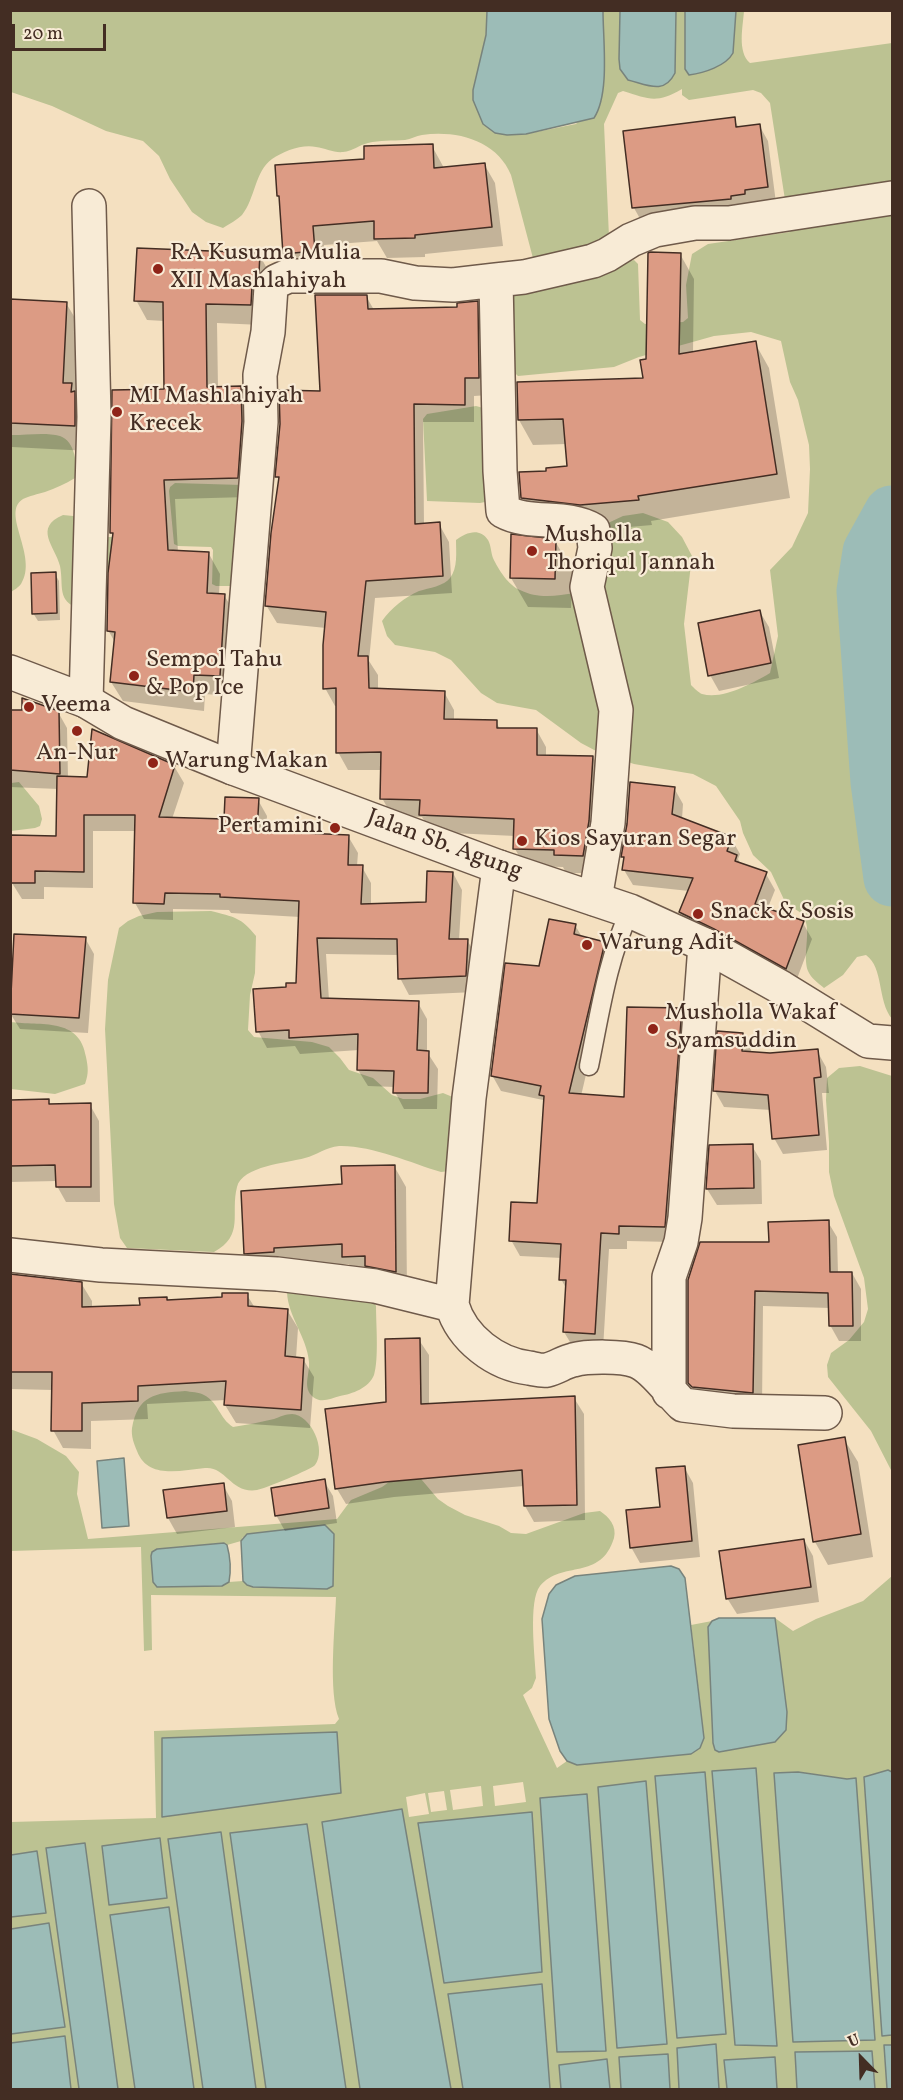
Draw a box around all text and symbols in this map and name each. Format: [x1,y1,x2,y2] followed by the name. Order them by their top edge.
[15,12,110,50] scale bar
[23,22,63,47] text: 20 m
[170,241,361,297] place label: RA Kusuma Mulia XII Mashlahiyah
[151,262,165,276] marker: RA Kusuma Mulia XII Mashlahiyah
[129,384,303,440] place label: MI Mashlahiyah Krecek
[110,405,124,419] marker: MI Mashlahiyah Krecek
[544,523,715,579] place label: Musholla Thoriqul Jannah
[525,544,539,558] marker: Musholla Thoriqul Jannah
[146,648,283,704] place label: Sempol Tahu & Pop Ice
[127,669,141,683] marker: Sempol Tahu & Pop Ice
[41,693,111,721] place label: Veema
[22,700,36,714] marker: Veema
[70,724,84,738] marker: An-Nur
[36,741,118,769] place label: An-Nur
[165,749,328,777] place label: Warung Makan
[146,756,160,770] marker: Warung Makan
[362,804,526,888] street label: Jalan Sb. Agung
[218,814,323,842] place label: Pertamini
[328,821,342,835] marker: Pertamini
[534,827,736,855] place label: Kios Sayuran Segar
[515,834,529,848] marker: Kios Sayuran Segar
[710,900,854,928] place label: Snack & Sosis
[691,907,705,921] marker: Snack & Sosis
[599,931,734,959] place label: Warung Adit
[580,938,594,952] marker: Warung Adit
[665,1001,836,1057] place label: Musholla Wakaf Syamsuddin
[646,1022,660,1036] marker: Musholla Wakaf Syamsuddin
[831,2028,891,2088] north arrow
[845,2029,863,2054] text: U

